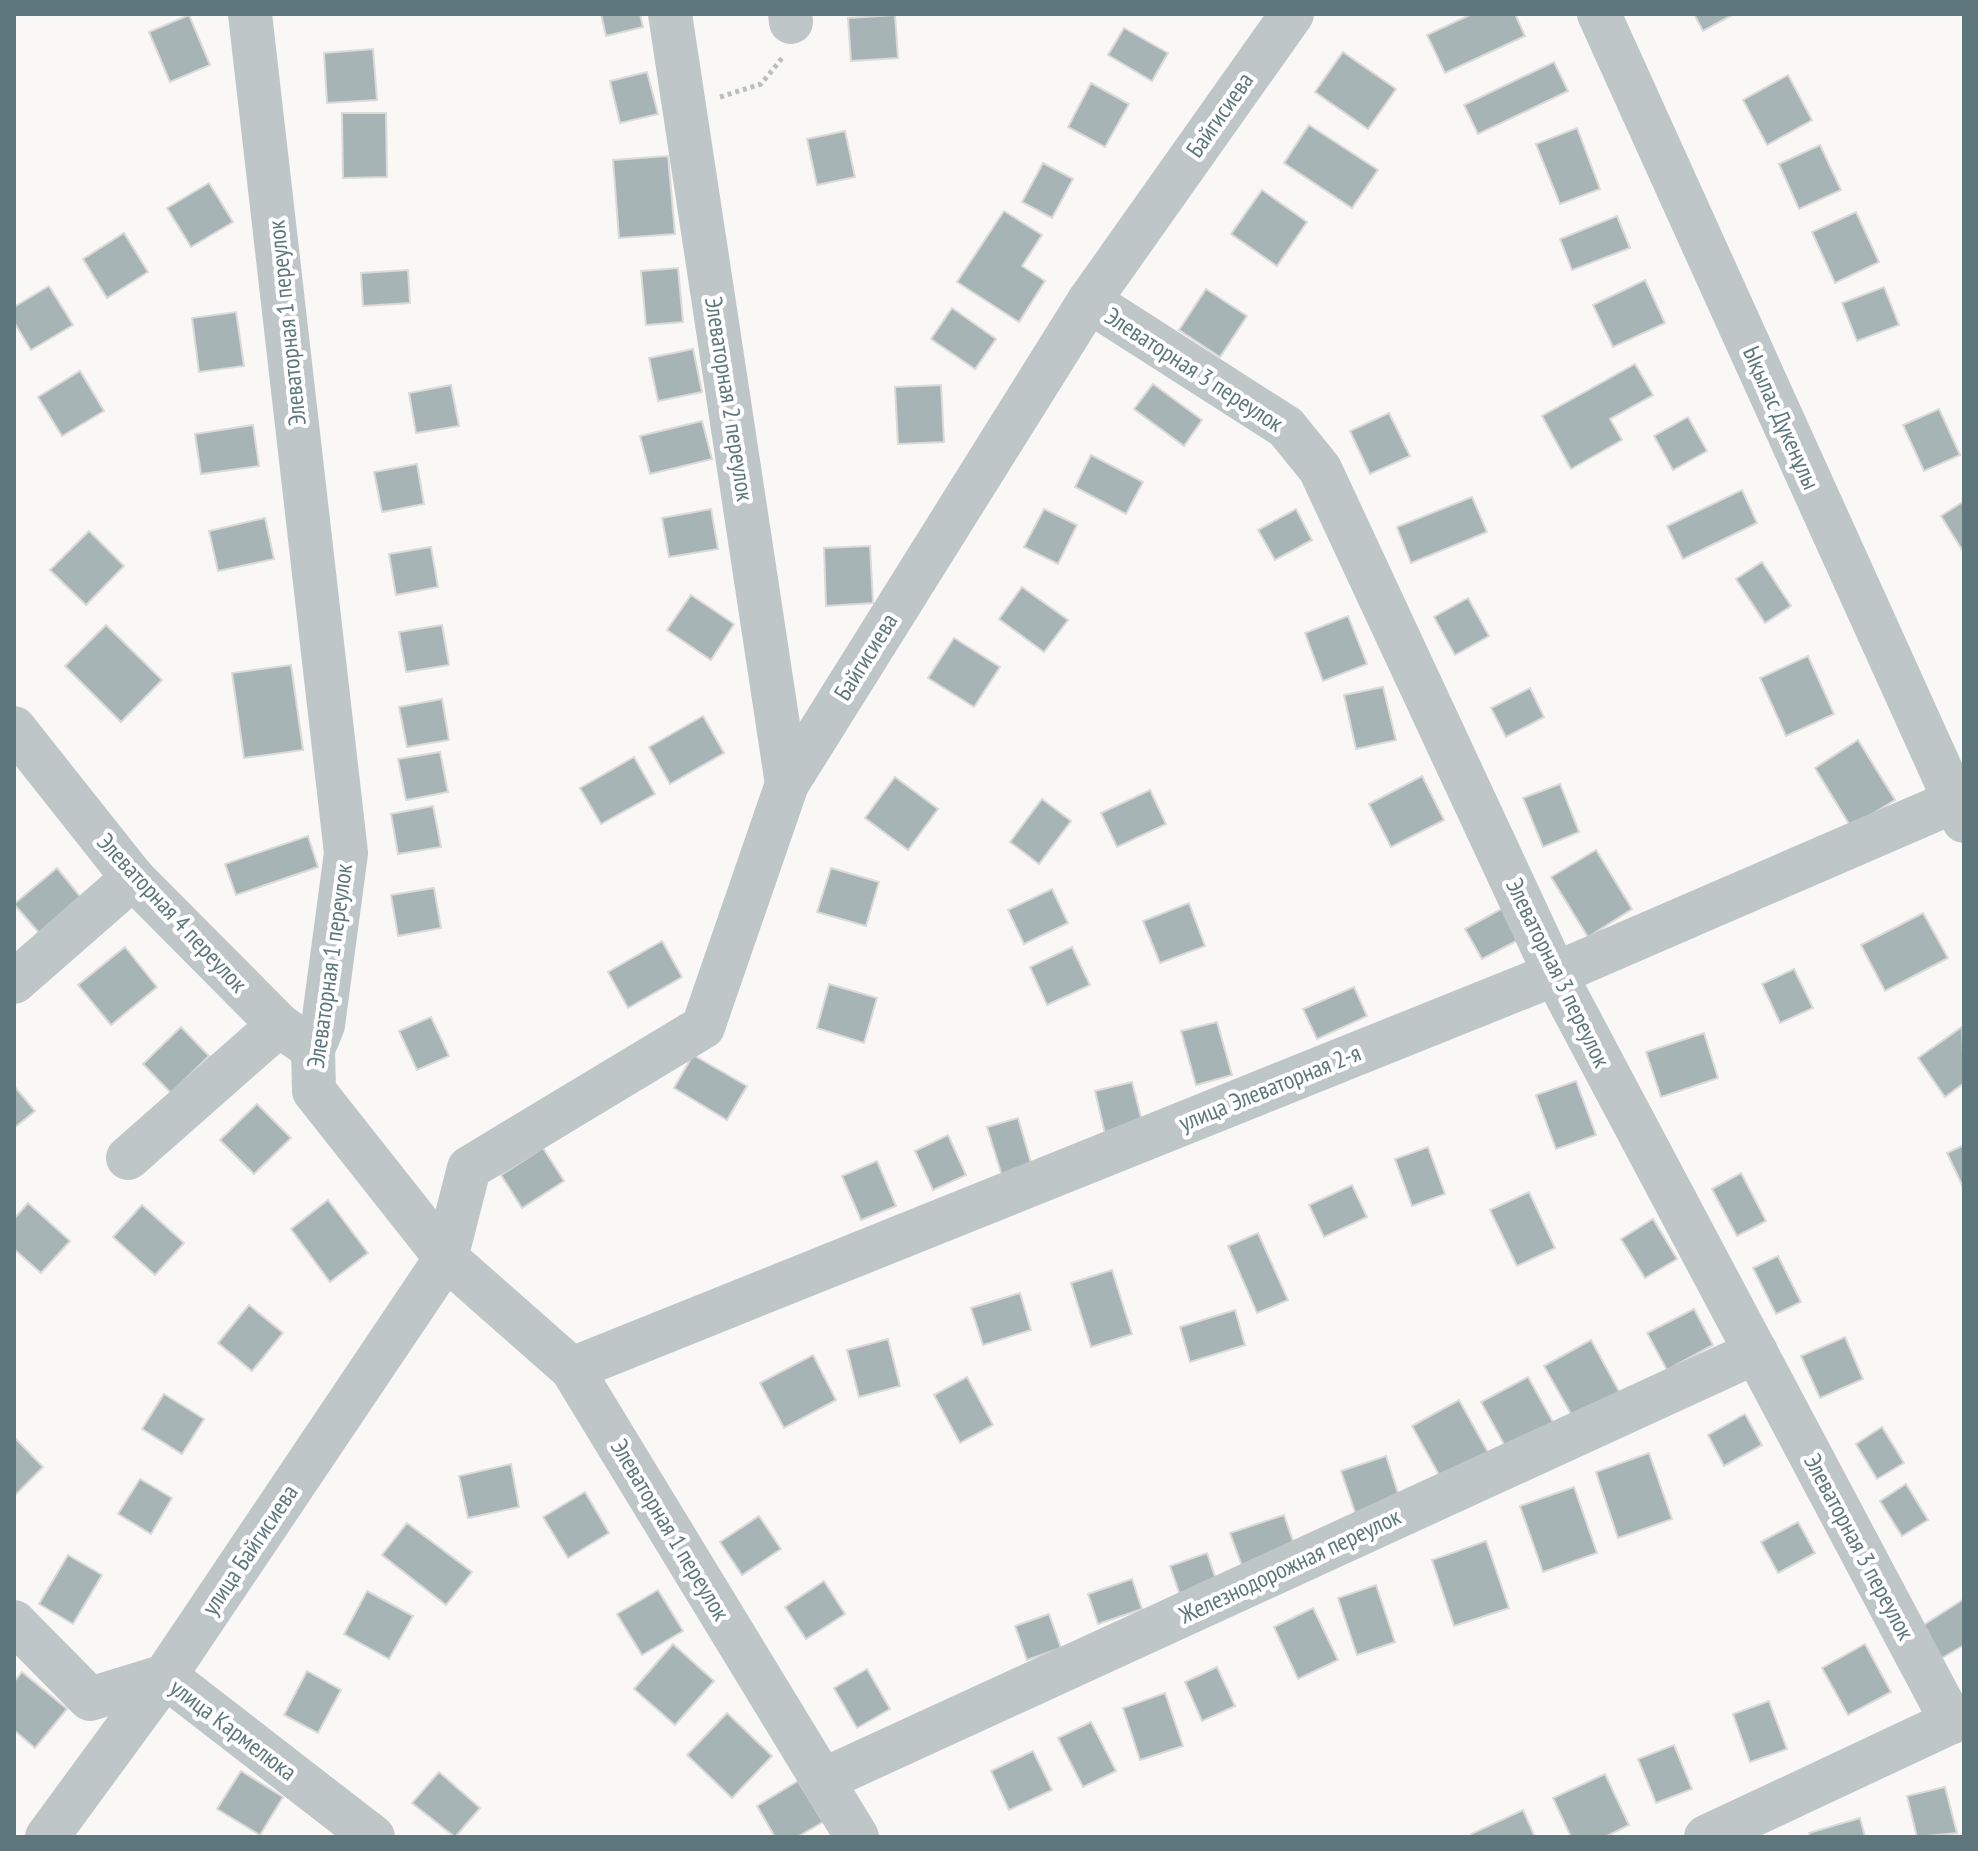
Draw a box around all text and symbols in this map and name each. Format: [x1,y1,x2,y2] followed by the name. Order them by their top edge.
[1179,66,1260,163] street label: Байгисиева
[260,218,313,427] street label: Элеваторная 1 переулок
[698,295,761,504] street label: Элеваторная 2 переулок
[1099,300,1290,439] street label: Элеваторная 3 переулок
[1736,341,1827,494] street label: Ықылас Дүкенұлы
[827,608,904,706] street label: Байгисиева
[91,827,255,999] street label: Элеваторная 4 переулок
[300,861,359,1070] street label: Элеваторная 1 переулок
[1499,873,1618,1073] street label: Элеваторная 3 переулок
[1174,1037,1365,1138] street label: улица Элеваторная 2-я
[604,1433,737,1627] street label: Элеваторная 1 переулок
[1797,1448,1922,1646] street label: Элеваторная 3 переулок
[195,1478,305,1621] street label: улица Байгисиева
[1173,1500,1406,1631] street label: Железнодорожная переулок
[164,1672,303,1787] street label: улица Кармелюка

